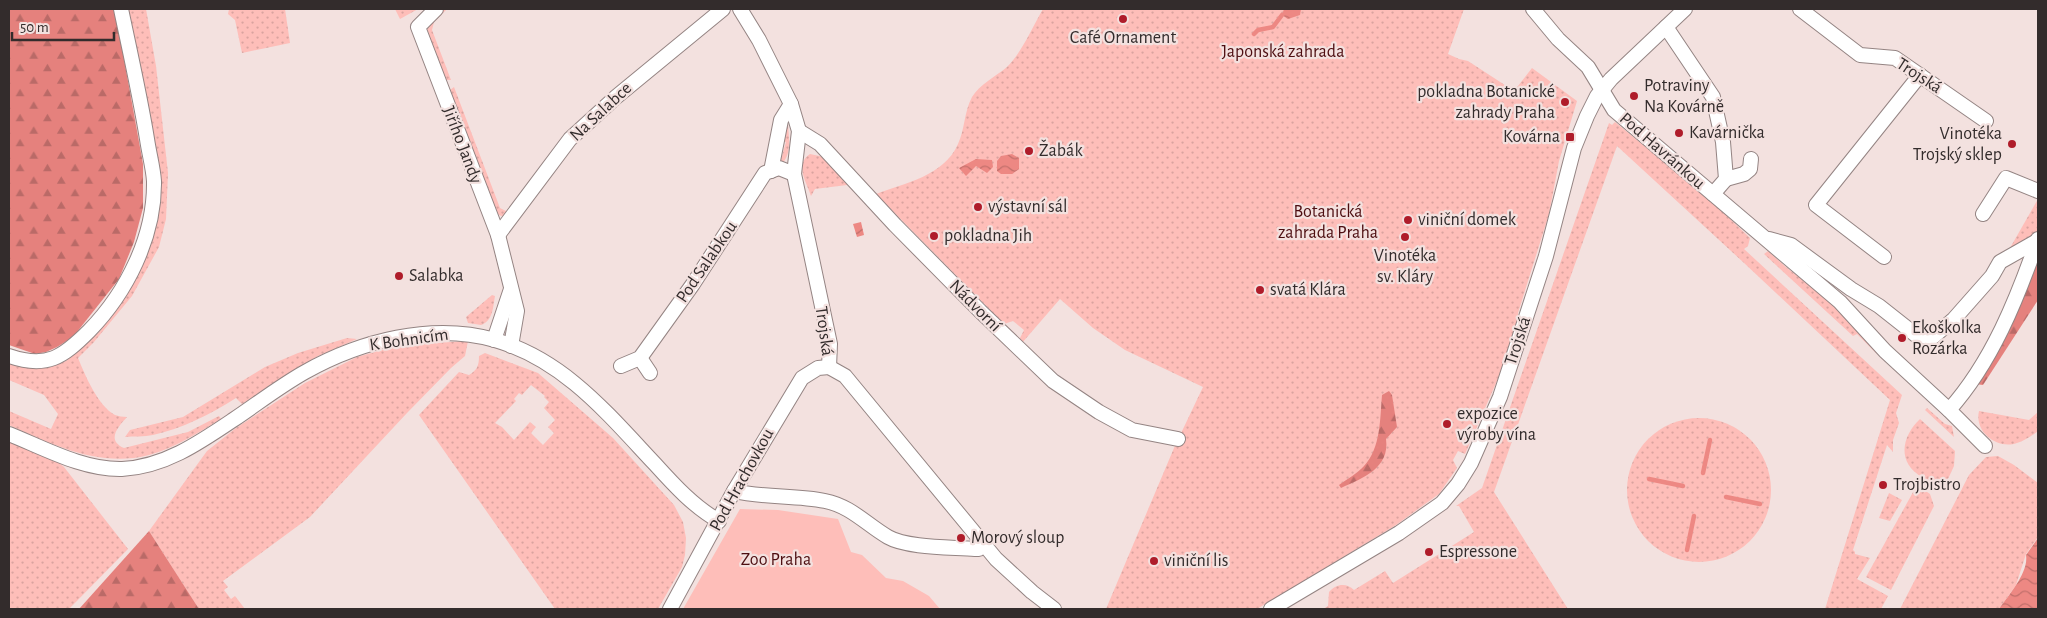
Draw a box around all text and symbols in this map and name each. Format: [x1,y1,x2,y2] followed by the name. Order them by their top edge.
[12,10,115,42] scale bar
[1117,13,1129,25] marker: Café Ornament
[20,20,49,35] text: 50 m
[1070,29,1176,47] place label: Café Ornament
[1222,43,1344,61] park label: Japonská zahrada
[1893,55,1945,97] street label: Trojská
[1644,77,1724,116] place label: Potraviny Na Kovárně
[567,79,635,145] street label: Na Salabce
[1417,83,1555,122] place label: pokladna Botanické zahrady Praha
[1628,90,1640,102] marker: Potraviny Na Kovárně
[1559,96,1571,108] marker: pokladna Botanické zahrady Praha
[439,104,485,186] street label: Jiřího Jandy
[1616,109,1708,193] street label: Pod Havránkou
[1689,124,1765,142] place label: Kavárnička
[1913,125,2002,164] place label: Vinotéka Trojský sklep
[1673,127,1685,139] marker: Kavárnička
[1503,128,1560,146] place label: Kovárna
[1564,131,1576,143] marker: Kovárna
[2006,138,2018,150] marker: Vinotéka Trojský sklep
[1039,139,1083,160] place label: Žabák
[1023,145,1035,157] marker: Žabák
[988,198,1067,216] place label: výstavní sál
[972,201,984,213] marker: výstavní sál
[1278,203,1378,242] park label: Botanická zahrada Praha
[1418,211,1517,229] place label: viniční domek
[1402,214,1414,226] marker: viniční domek
[673,218,741,306] street label: Pod Salabkou
[944,227,1032,245] place label: pokladna Jih
[928,230,940,242] marker: pokladna Jih
[1399,231,1411,243] marker: Vinotéka sv. Kláry
[1374,247,1436,286] place label: Vinotéka sv. Kláry
[409,267,464,285] place label: Salabka
[393,270,405,282] marker: Salabka
[946,277,1005,336] street label: Nádvorní
[1270,281,1346,299] place label: svatá Klára
[1254,284,1266,296] marker: svatá Klára
[812,305,836,357] street label: Trojská
[1502,314,1534,368] street label: Trojská
[1912,319,1981,358] place label: Ekoškolka Rozárka
[368,326,450,354] street label: K Bohnicím
[1896,332,1908,344] marker: Ekoškolka Rozárka
[1457,405,1536,444] place label: expozice výroby vína
[1441,418,1453,430] marker: expozice výroby vína
[706,426,778,534] street label: Pod Hrachovkou
[1893,476,1961,494] place label: Trojbistro
[1877,479,1889,491] marker: Trojbistro
[971,529,1064,547] place label: Morový sloup
[955,532,967,544] marker: Morový sloup
[1439,543,1517,561] place label: Espressone
[1423,546,1435,558] marker: Espressone
[741,551,811,569] park label: Zoo Praha
[1164,552,1228,570] place label: viniční lis
[1148,555,1160,567] marker: viniční lis

